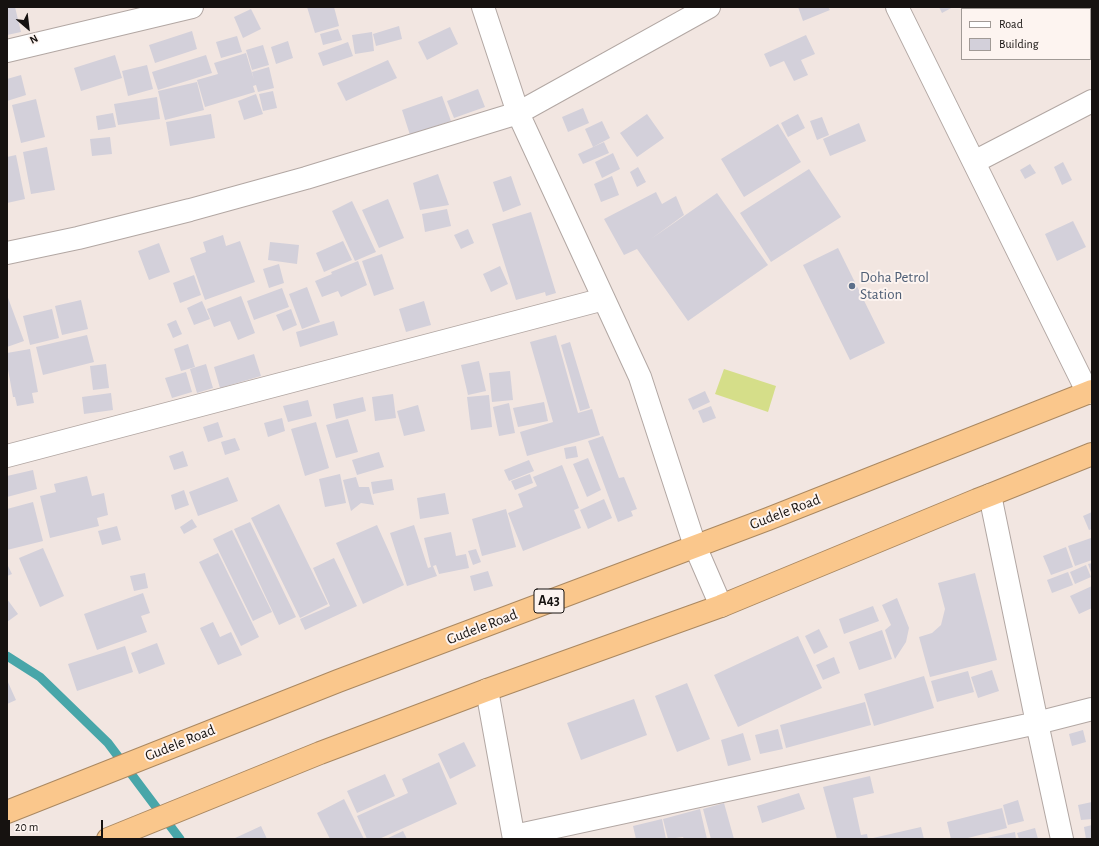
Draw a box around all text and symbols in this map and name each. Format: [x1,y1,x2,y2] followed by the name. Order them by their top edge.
[8,8,48,48] north arrow
[961,8,1091,60] legend
[999,18,1023,30] text: Road
[28,32,40,46] text: N
[999,38,1039,50] text: Building
[860,268,929,303] place label: Doha Petrol Station
[847,281,857,291] marker: Doha Petrol Station
[747,490,823,534] street label: Gudele Road
[534,589,564,613] road number: A43
[444,605,520,649] street label: Gudele Road
[142,721,218,765] street label: Gudele Road
[10,812,105,838] scale bar
[15,821,38,833] text: 20 m

